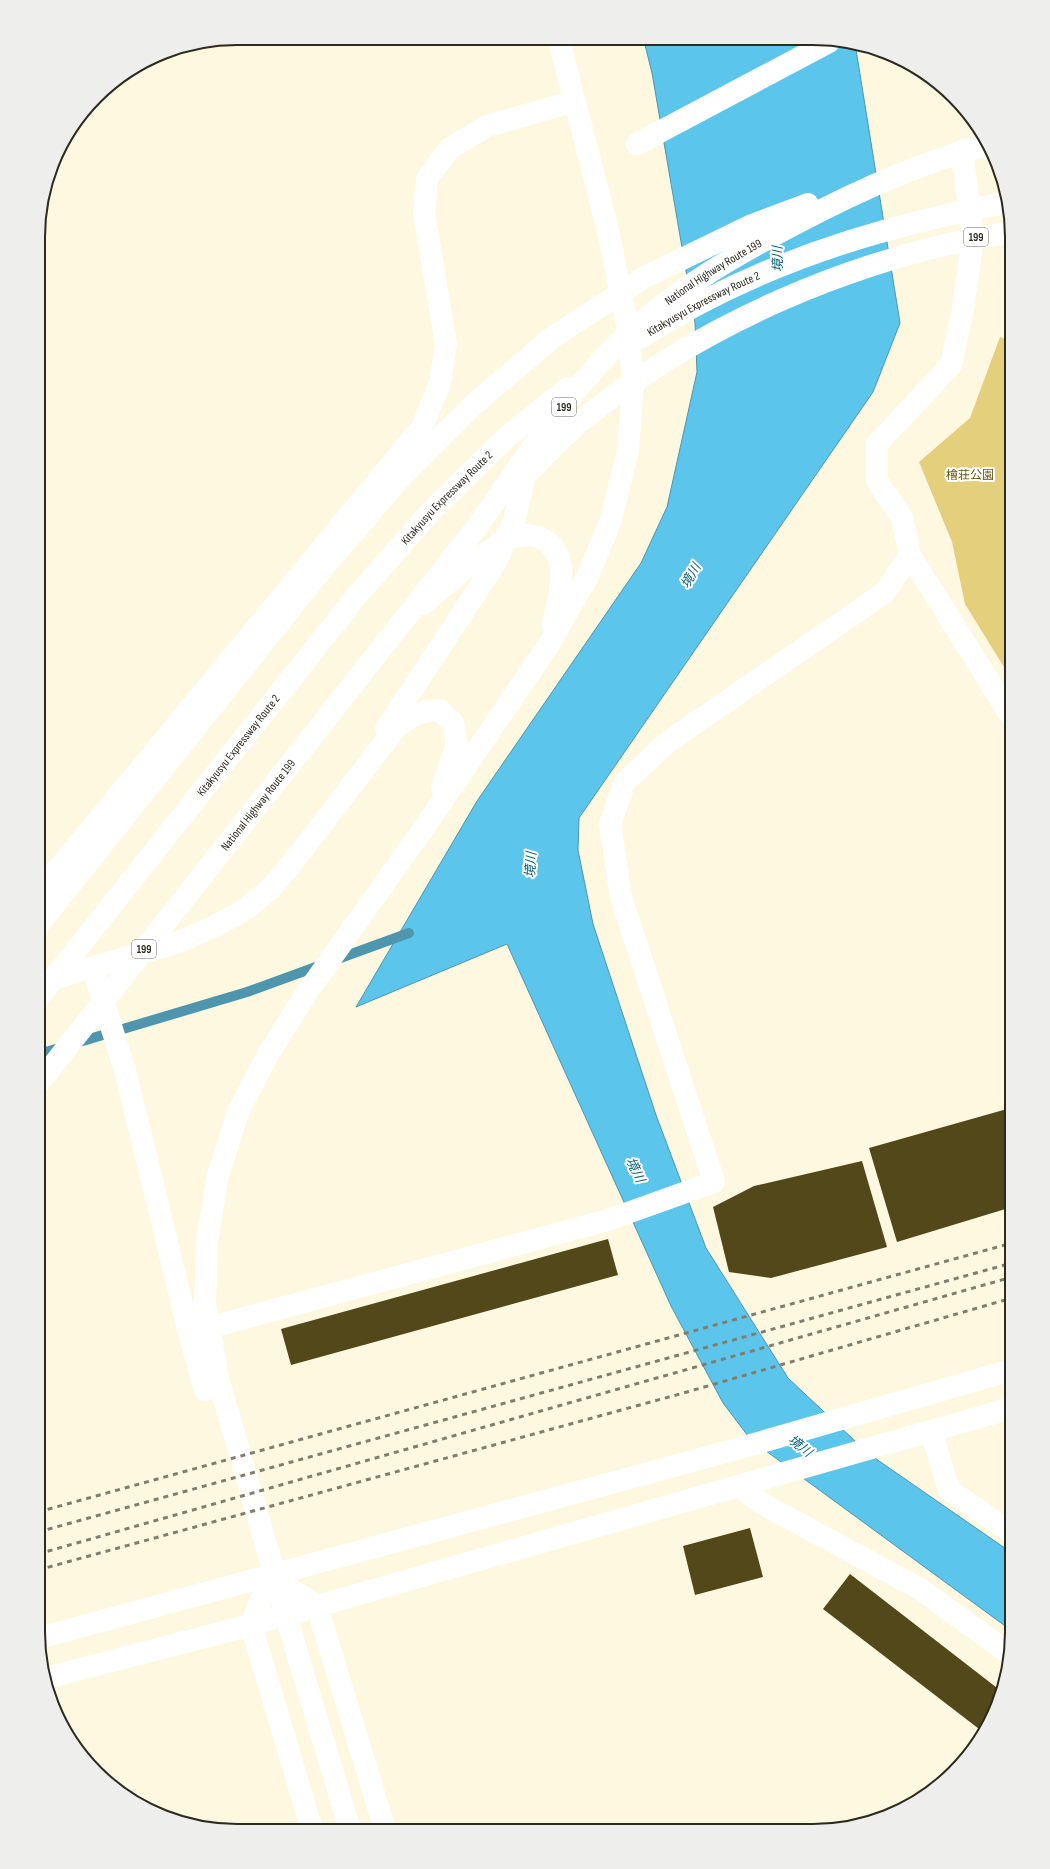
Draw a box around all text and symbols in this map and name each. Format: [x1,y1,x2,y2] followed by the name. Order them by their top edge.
[964,228,988,246] road number: 199
[662,236,764,308] street label: National Highway Route 199
[770,244,786,272] water label: 境川
[644,268,762,339] street label: Kitakyusyu Expressway Route 2
[552,398,576,416] road number: 199
[398,447,496,548] street label: Kitakyusyu Expressway Route 2
[946,468,994,483] park label: 檜荘公園
[678,559,705,591] water label: 境川
[193,691,283,799] street label: Kitakyusyu Expressway Route 2
[217,756,299,854] street label: National Highway Route 199
[522,850,540,878] water label: 境川
[132,940,156,958] road number: 199
[622,1155,649,1187] water label: 境川
[785,1432,817,1462] water label: 境川

